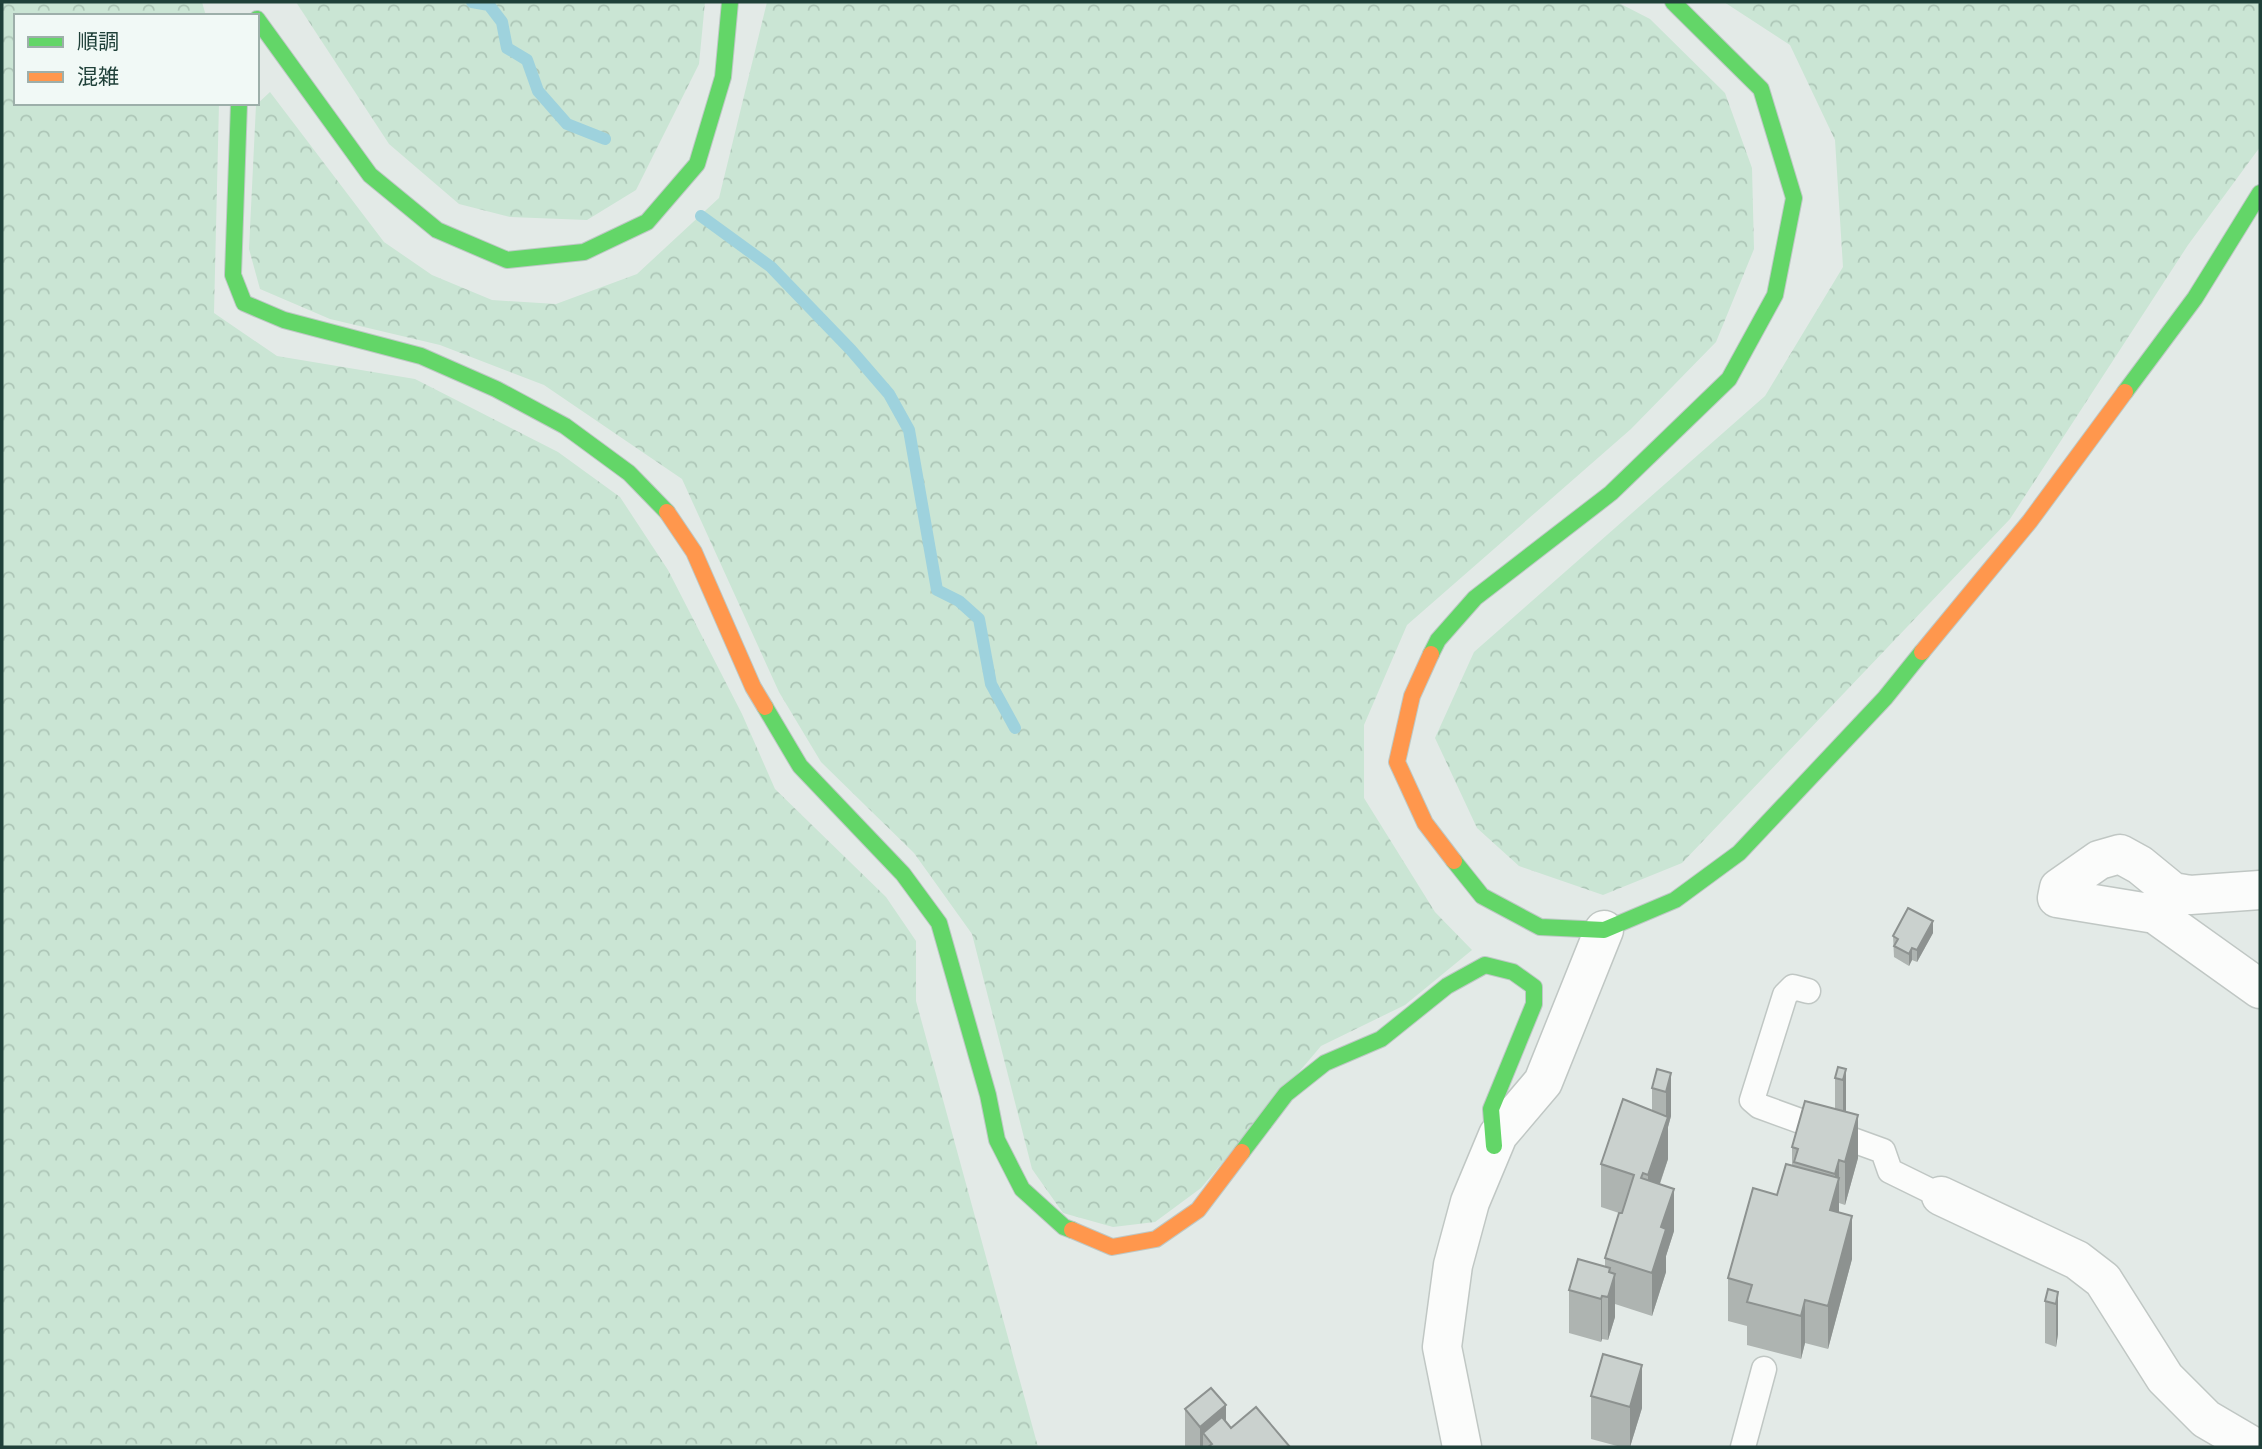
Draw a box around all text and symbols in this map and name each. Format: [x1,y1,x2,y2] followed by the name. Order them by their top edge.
[14,14,259,105] legend
[77,30,119,55] text: 順調
[77,65,119,90] text: 混雑

